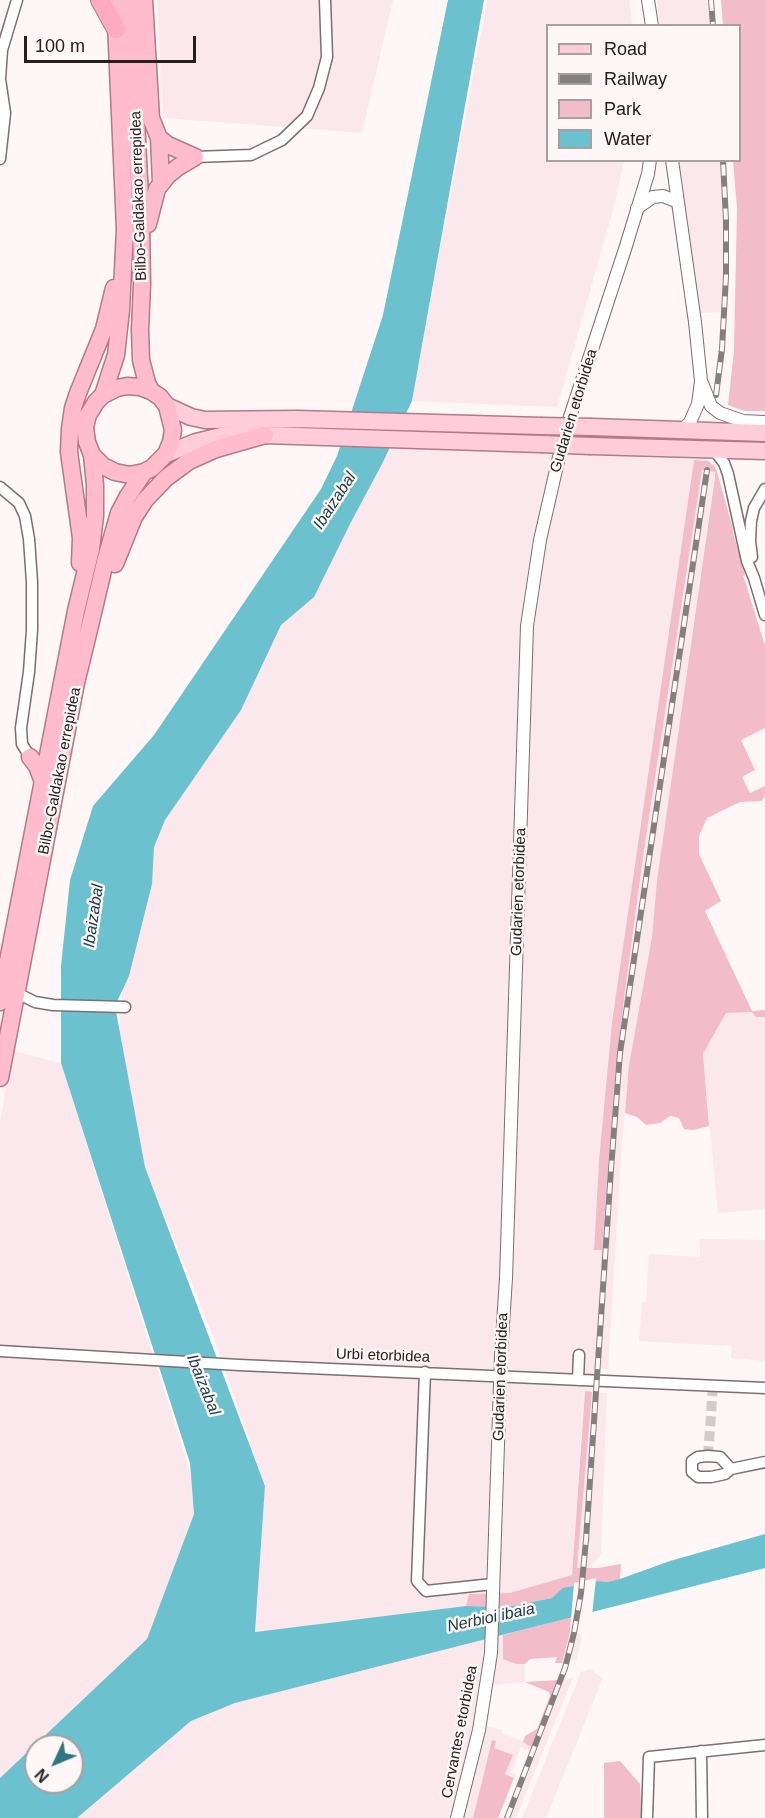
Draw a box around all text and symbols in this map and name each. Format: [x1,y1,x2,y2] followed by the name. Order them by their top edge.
[27,24,200,62] scale bar
[546,24,741,162] legend
[35,36,85,56] text: 100 m
[604,39,647,59] text: Road
[604,69,667,89] text: Railway
[604,99,641,119] text: Park
[127,111,151,281] street label: Bilbo-Galdakao errepidea
[604,129,651,149] text: Water
[547,347,601,475] street label: Gudarien etorbidea
[310,469,360,533] water label: Ibaizabal
[35,686,85,856] street label: Bilbo-Galdakao errepidea
[508,828,530,956] street label: Gudarien etorbidea
[80,883,108,949] water label: Ibaizabal
[490,1313,512,1441] street label: Gudarien etorbidea
[336,1345,430,1367] street label: Urbi etorbidea
[182,1352,224,1418] water label: Ibaizabal
[446,1599,536,1637] water label: Nerbioi ibaia
[438,1664,482,1800] street label: Cervantes etorbidea
[24,1734,84,1794] north arrow
[32,1765,52,1786] text: N

